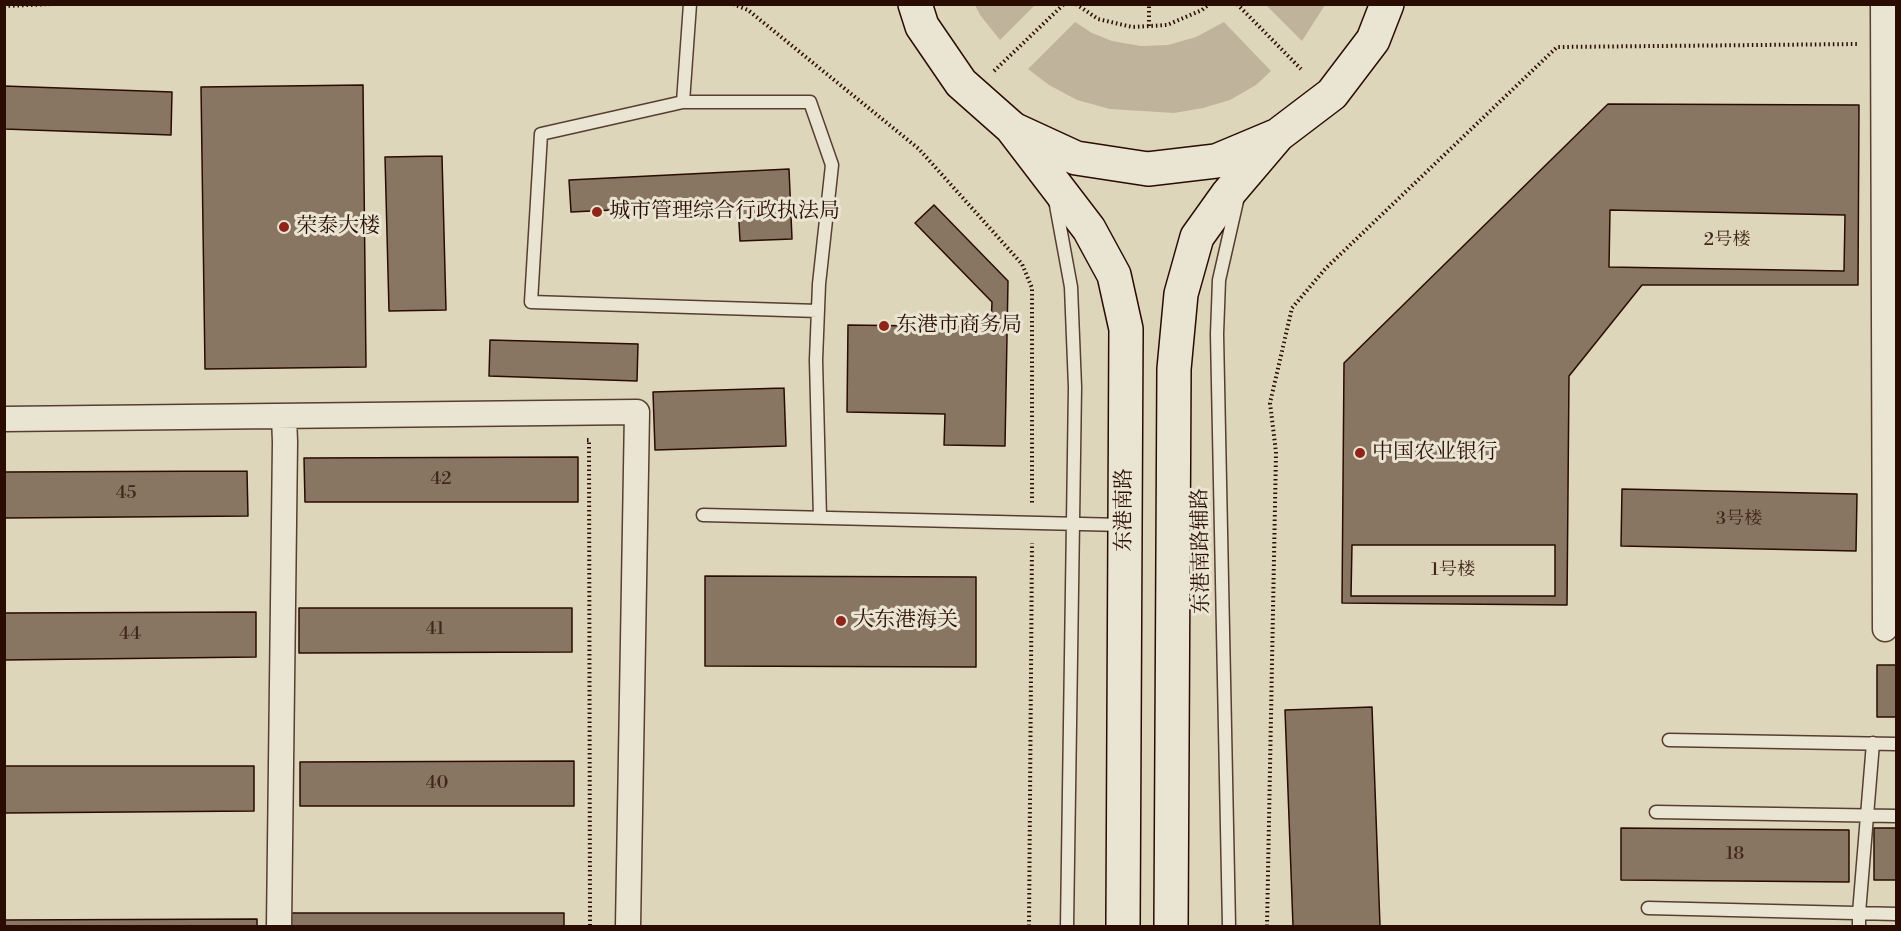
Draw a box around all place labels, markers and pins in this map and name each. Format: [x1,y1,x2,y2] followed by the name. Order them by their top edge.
[609,199,840,225] place label: 城市管理综合行政执法局
[590,205,604,219] marker: 城市管理综合行政执法局
[296,214,380,240] place label: 荣泰大楼
[277,220,291,234] marker: 荣泰大楼
[896,313,1022,339] place label: 东港市商务局
[877,319,891,333] marker: 东港市商务局
[1372,440,1498,466] place label: 中国农业银行
[1353,446,1367,460] marker: 中国农业银行
[853,608,958,634] place label: 大东港海关
[834,614,848,628] marker: 大东港海关

